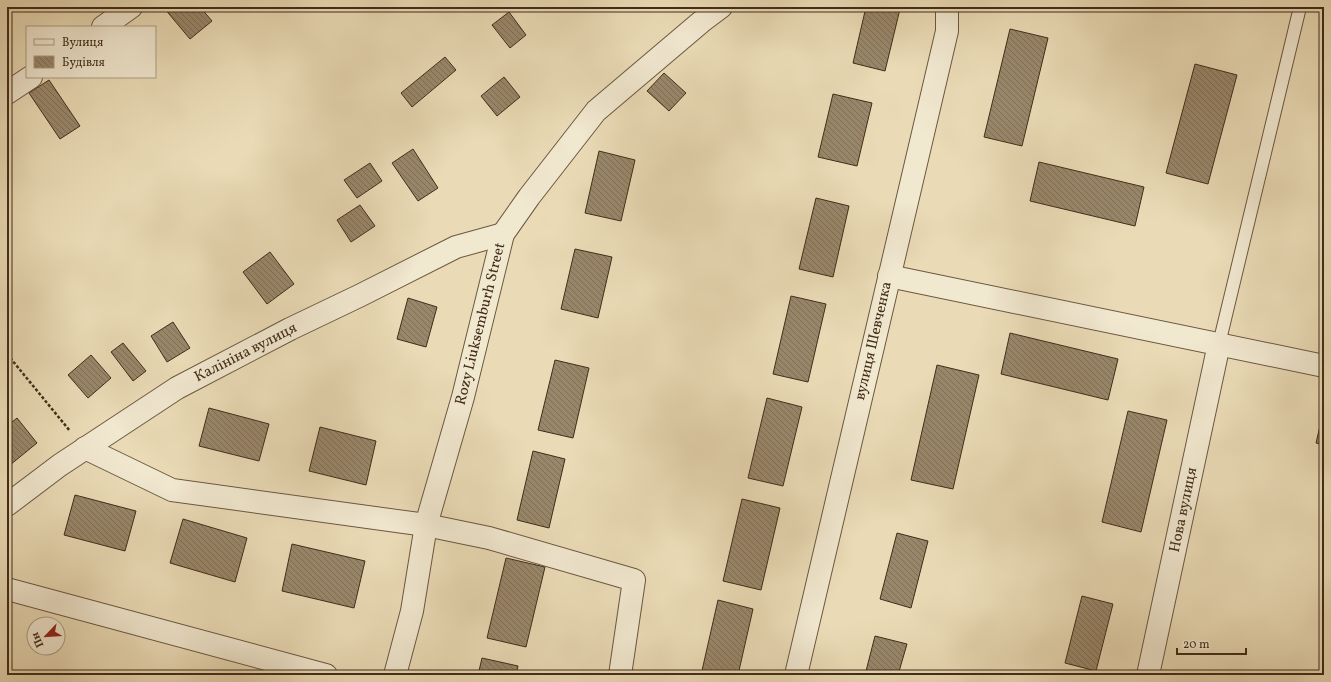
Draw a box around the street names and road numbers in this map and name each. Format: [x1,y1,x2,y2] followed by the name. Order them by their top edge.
[451,241,511,407] street label: Rozy Liuksemburh Street
[850,280,898,402] street label: вулиця Шевченка
[191,318,301,388] street label: Калініна вулиця
[1165,465,1203,554] street label: Нова вулиця

